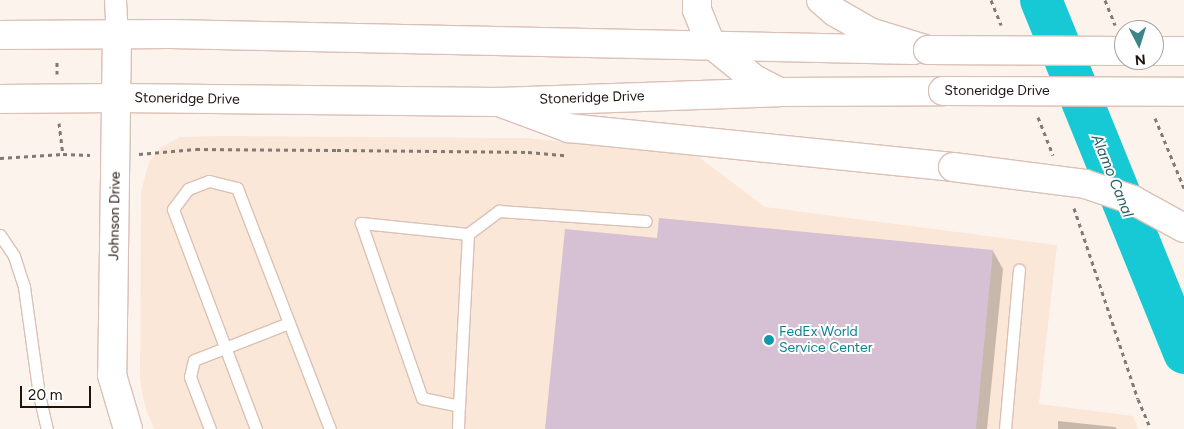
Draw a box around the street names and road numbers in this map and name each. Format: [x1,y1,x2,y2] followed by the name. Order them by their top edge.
[944,83,1050,99] street label: Stoneridge Drive
[539,88,645,108] street label: Stoneridge Drive
[134,90,240,108] street label: Stoneridge Drive
[106,171,124,261] street label: Johnson Drive

